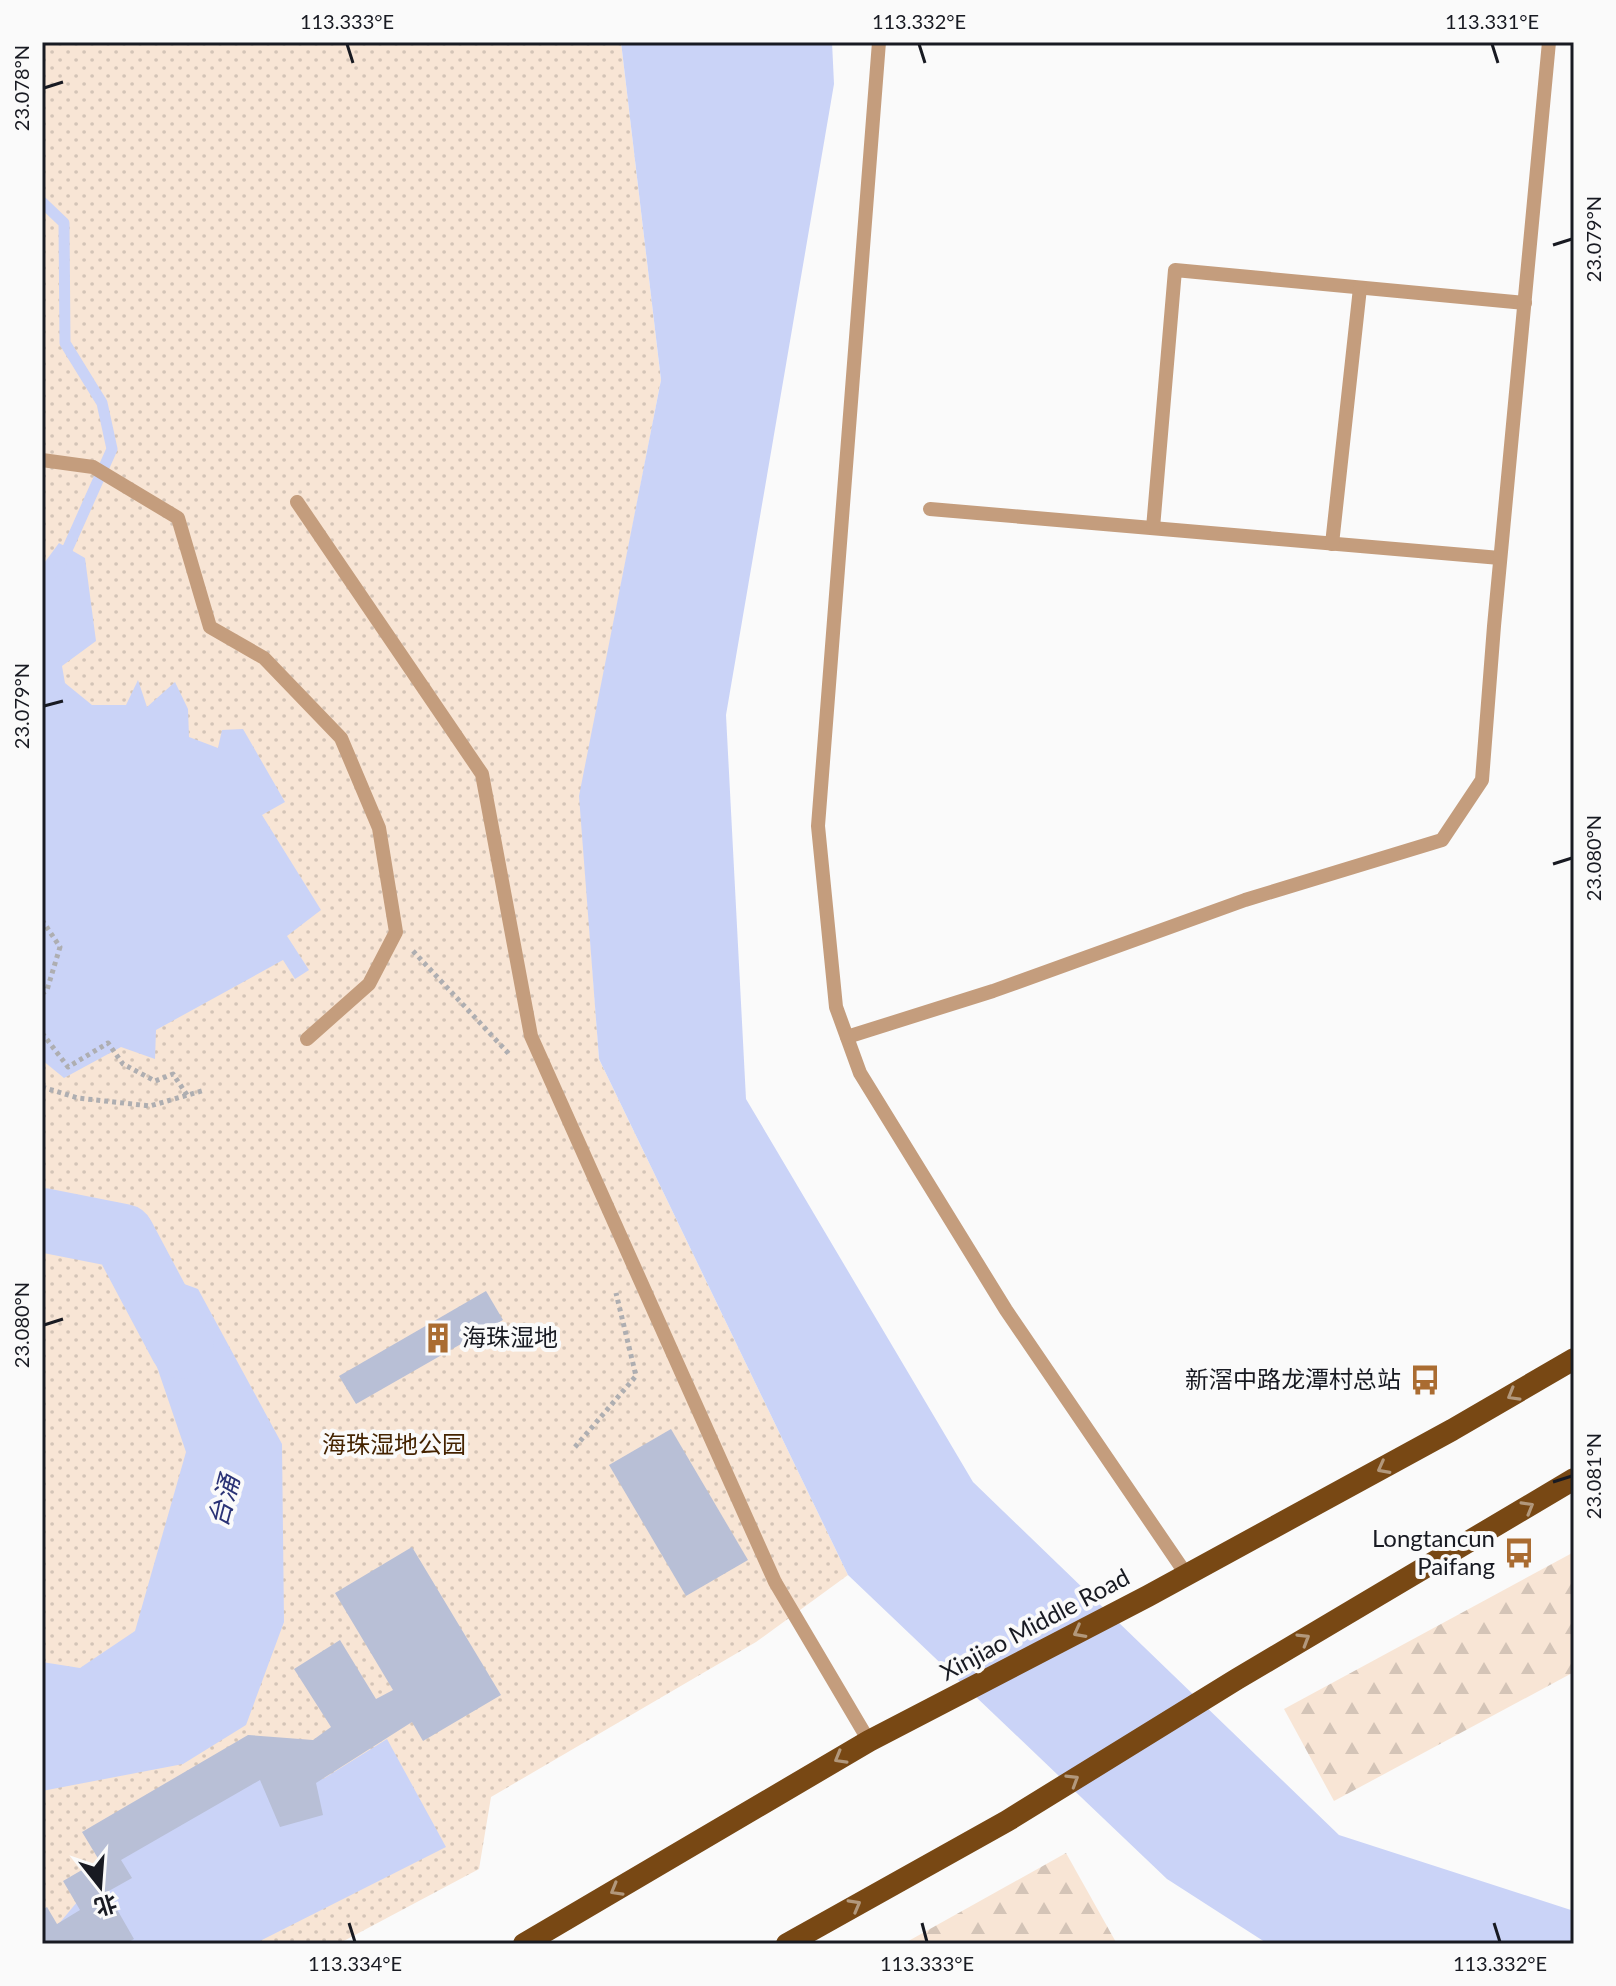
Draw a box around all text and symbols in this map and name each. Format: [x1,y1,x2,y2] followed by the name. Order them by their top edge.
[300,9,394,33] text: 113.333°E
[872,9,966,33] text: 113.332°E
[1445,9,1539,33] text: 113.331°E
[9,45,33,131] text: 23.078°N
[1581,196,1605,282] text: 23.079°N
[9,663,33,749] text: 23.079°N
[1581,815,1605,901] text: 23.080°N
[9,1282,33,1368] text: 23.080°N
[421,1321,455,1355] building icon: 海珠湿地
[462,1322,558,1351] place label: 海珠湿地
[1408,1363,1442,1397] bus stop icon: 新滘中路龙潭村总站
[1185,1364,1401,1393] place label: 新滘中路龙潭村总站
[1507,1385,1522,1401] one-way arrow
[322,1429,466,1458] park label: 海珠湿地公园
[1581,1433,1605,1519] text: 23.081°N
[1377,1458,1391,1473] one-way arrow
[201,1469,246,1530] water label: 台涌
[1519,1501,1534,1517] one-way arrow
[1372,1523,1495,1580] place label: Longtancun Paifang
[1502,1536,1536,1570] bus stop icon: Longtancun Paifang
[935,1561,1134,1686] street label: Xinjiao Middle Road
[1072,1622,1087,1637] one-way arrow
[1295,1633,1310,1649] one-way arrow
[834,1748,849,1764] one-way arrow
[1065,1774,1079,1789] one-way arrow
[60,1846,140,1926] north arrow
[610,1880,625,1896] one-way arrow
[92,1889,120,1922] text: 北
[846,1899,861,1915] one-way arrow
[308,1951,402,1975] text: 113.334°E
[880,1951,974,1975] text: 113.333°E
[1453,1951,1547,1975] text: 113.332°E

